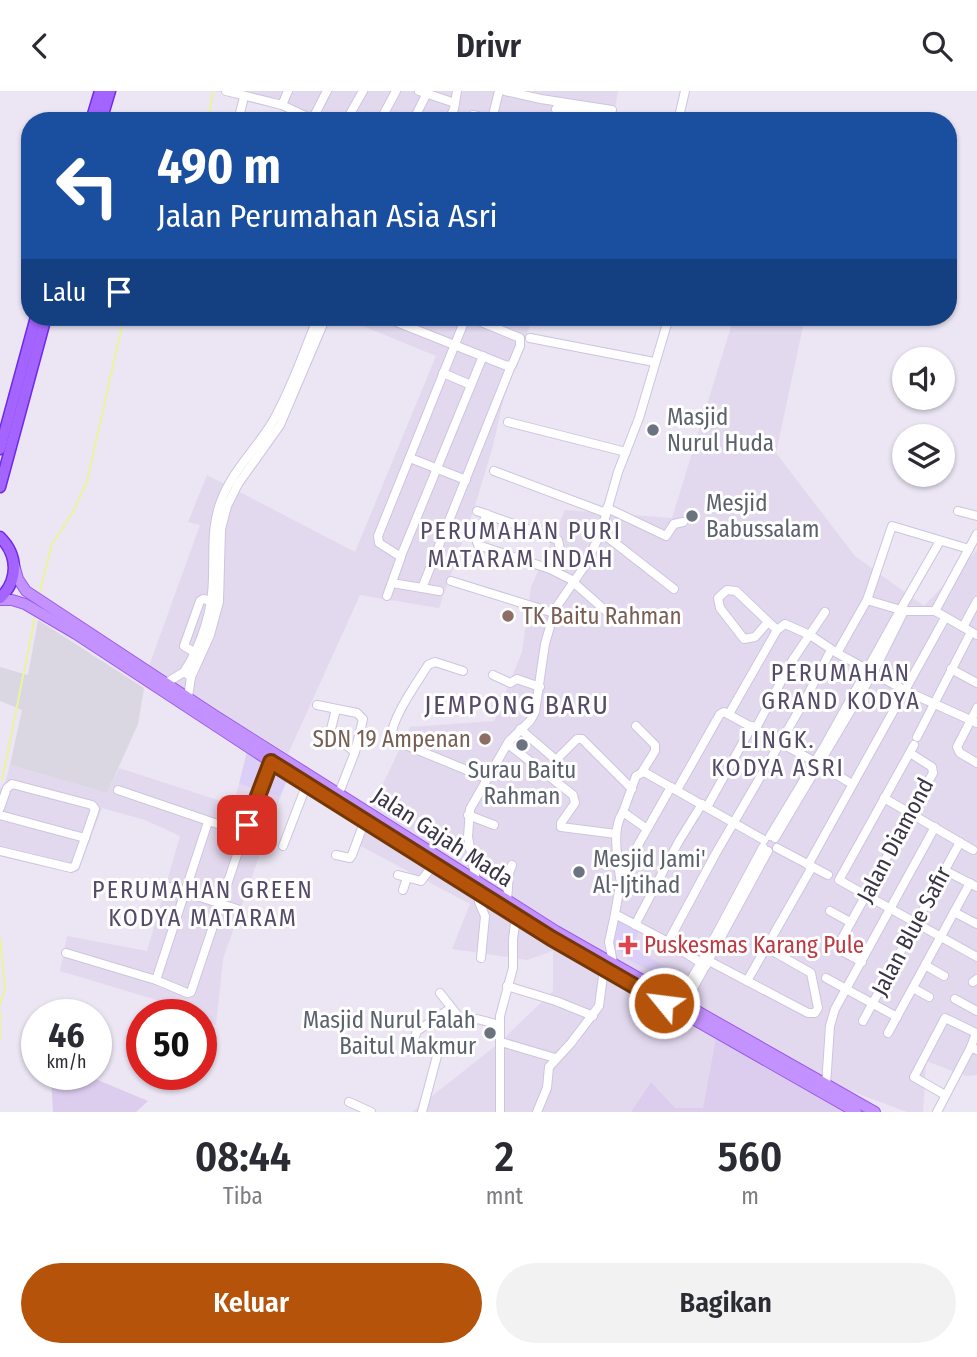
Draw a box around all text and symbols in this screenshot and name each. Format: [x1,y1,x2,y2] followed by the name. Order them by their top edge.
[21,27,59,65] icon: back
[456,27,521,65] text: Drivr
[918,27,956,65] icon: search
[157,137,281,196] text: 490 m
[42,140,133,231] icon: left
[157,197,498,235] text: Jalan Perumahan Asia Asri
[100,273,138,311] icon: arrive
[42,277,86,308] text: Lalu
[892,347,955,487] map controls
[892,347,955,410] button: sound
[667,403,774,457] place label: Masjid Nurul Huda
[645,422,661,438] marker: Masjid Nurul Huda
[892,424,955,487] button: layers
[706,489,819,543] place label: Mesjid Babussalam
[684,508,700,524] marker: Mesjid Babussalam
[420,517,622,573] district label: PERUMAHAN PURI MATARAM INDAH
[522,602,682,630] place label: TK Baitu Rahman
[500,608,516,624] marker: TK Baitu Rahman
[761,659,921,715] district label: PERUMAHAN GRAND KODYA
[424,690,610,721] district label: JEMPONG BARU
[312,725,471,753] place label: SDN 19 Ampenan
[711,726,845,782] district label: LINGK. KODYA ASRI
[477,731,493,747] marker: SDN 19 Ampenan
[514,737,530,753] marker: Surau Baitu Rahman
[468,756,576,810] place label: Surau Baitu Rahman
[851,773,939,907] street label: Jalan Diamond
[367,781,519,893] street label: Jalan Gajah Mada
[217,795,277,855] pin
[228,806,266,844] icon: arrive
[593,845,706,899] place label: Mesjid Jami' Al-Ijtihad
[865,862,957,1000] street label: Jalan Blue Safir
[571,864,587,880] marker: Mesjid Jami' Al-Ijtihad
[92,876,314,932] district label: PERUMAHAN GREEN KODYA MATARAM
[644,931,864,959] place label: Puskesmas Karang Pule
[618,935,638,955] marker: Puskesmas Karang Pule
[627,966,701,1040] position arrow
[126,999,217,1090] speed limit sign: 50
[303,1006,476,1060] place label: Masjid Nurul Falah Baitul Makmur
[48,1014,85,1056] text: 46
[482,1025,498,1041] marker: Masjid Nurul Falah Baitul Makmur
[46,1051,87,1073] text: km/h
[195,1132,291,1182] text: 08:44
[495,1132,514,1182] text: 2
[718,1132,782,1182] text: 560
[223,1182,263,1210] text: Tiba
[486,1182,523,1210] text: mnt
[741,1182,759,1210] text: m
[21,1263,482,1343] button: Keluar
[496,1263,956,1343] button: Bagikan

